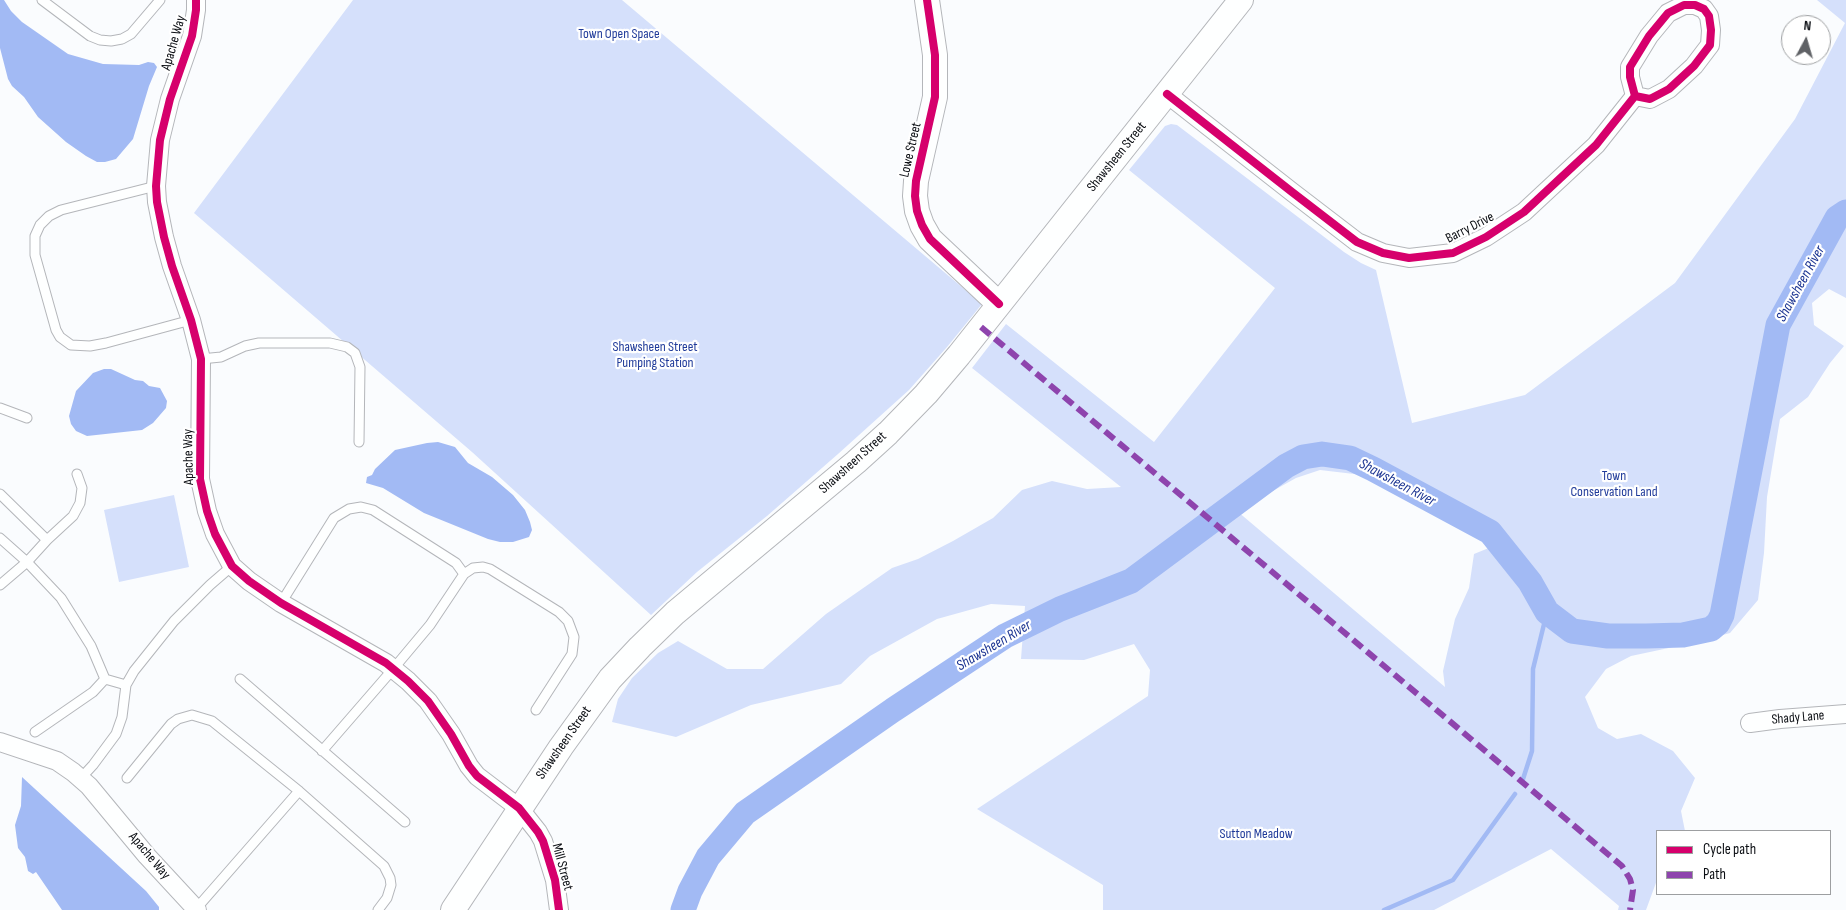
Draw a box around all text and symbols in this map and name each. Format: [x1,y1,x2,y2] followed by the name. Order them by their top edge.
[158,14,190,72] street label: Apache Way
[1781,15,1831,65] north arrow
[1803,17,1812,34] text: N
[578,26,660,42] park label: Town Open Space
[1084,119,1150,195] street label: Shawsheen Street
[897,121,925,179] street label: Lowe Street
[1443,209,1497,247] street label: Barry Drive
[1773,243,1829,325] water label: Shawsheen River
[612,339,698,372] park label: Shawsheen Street Pumping Station
[816,428,890,498] street label: Shawsheen Street
[180,429,198,485] street label: Apache Way
[1356,455,1438,511] water label: Shawsheen River
[1570,468,1658,501] park label: Town Conservation Land
[953,617,1035,675] water label: Shawsheen River
[533,703,595,783] street label: Shawsheen Street
[1771,707,1825,729] street label: Shady Lane
[1219,826,1293,842] park label: Sutton Meadow
[124,829,174,883] street label: Apache Way
[1656,830,1831,895] legend
[1703,840,1756,859] text: Cycle path
[548,842,576,892] street label: Mill Street
[1703,865,1726,884] text: Path

